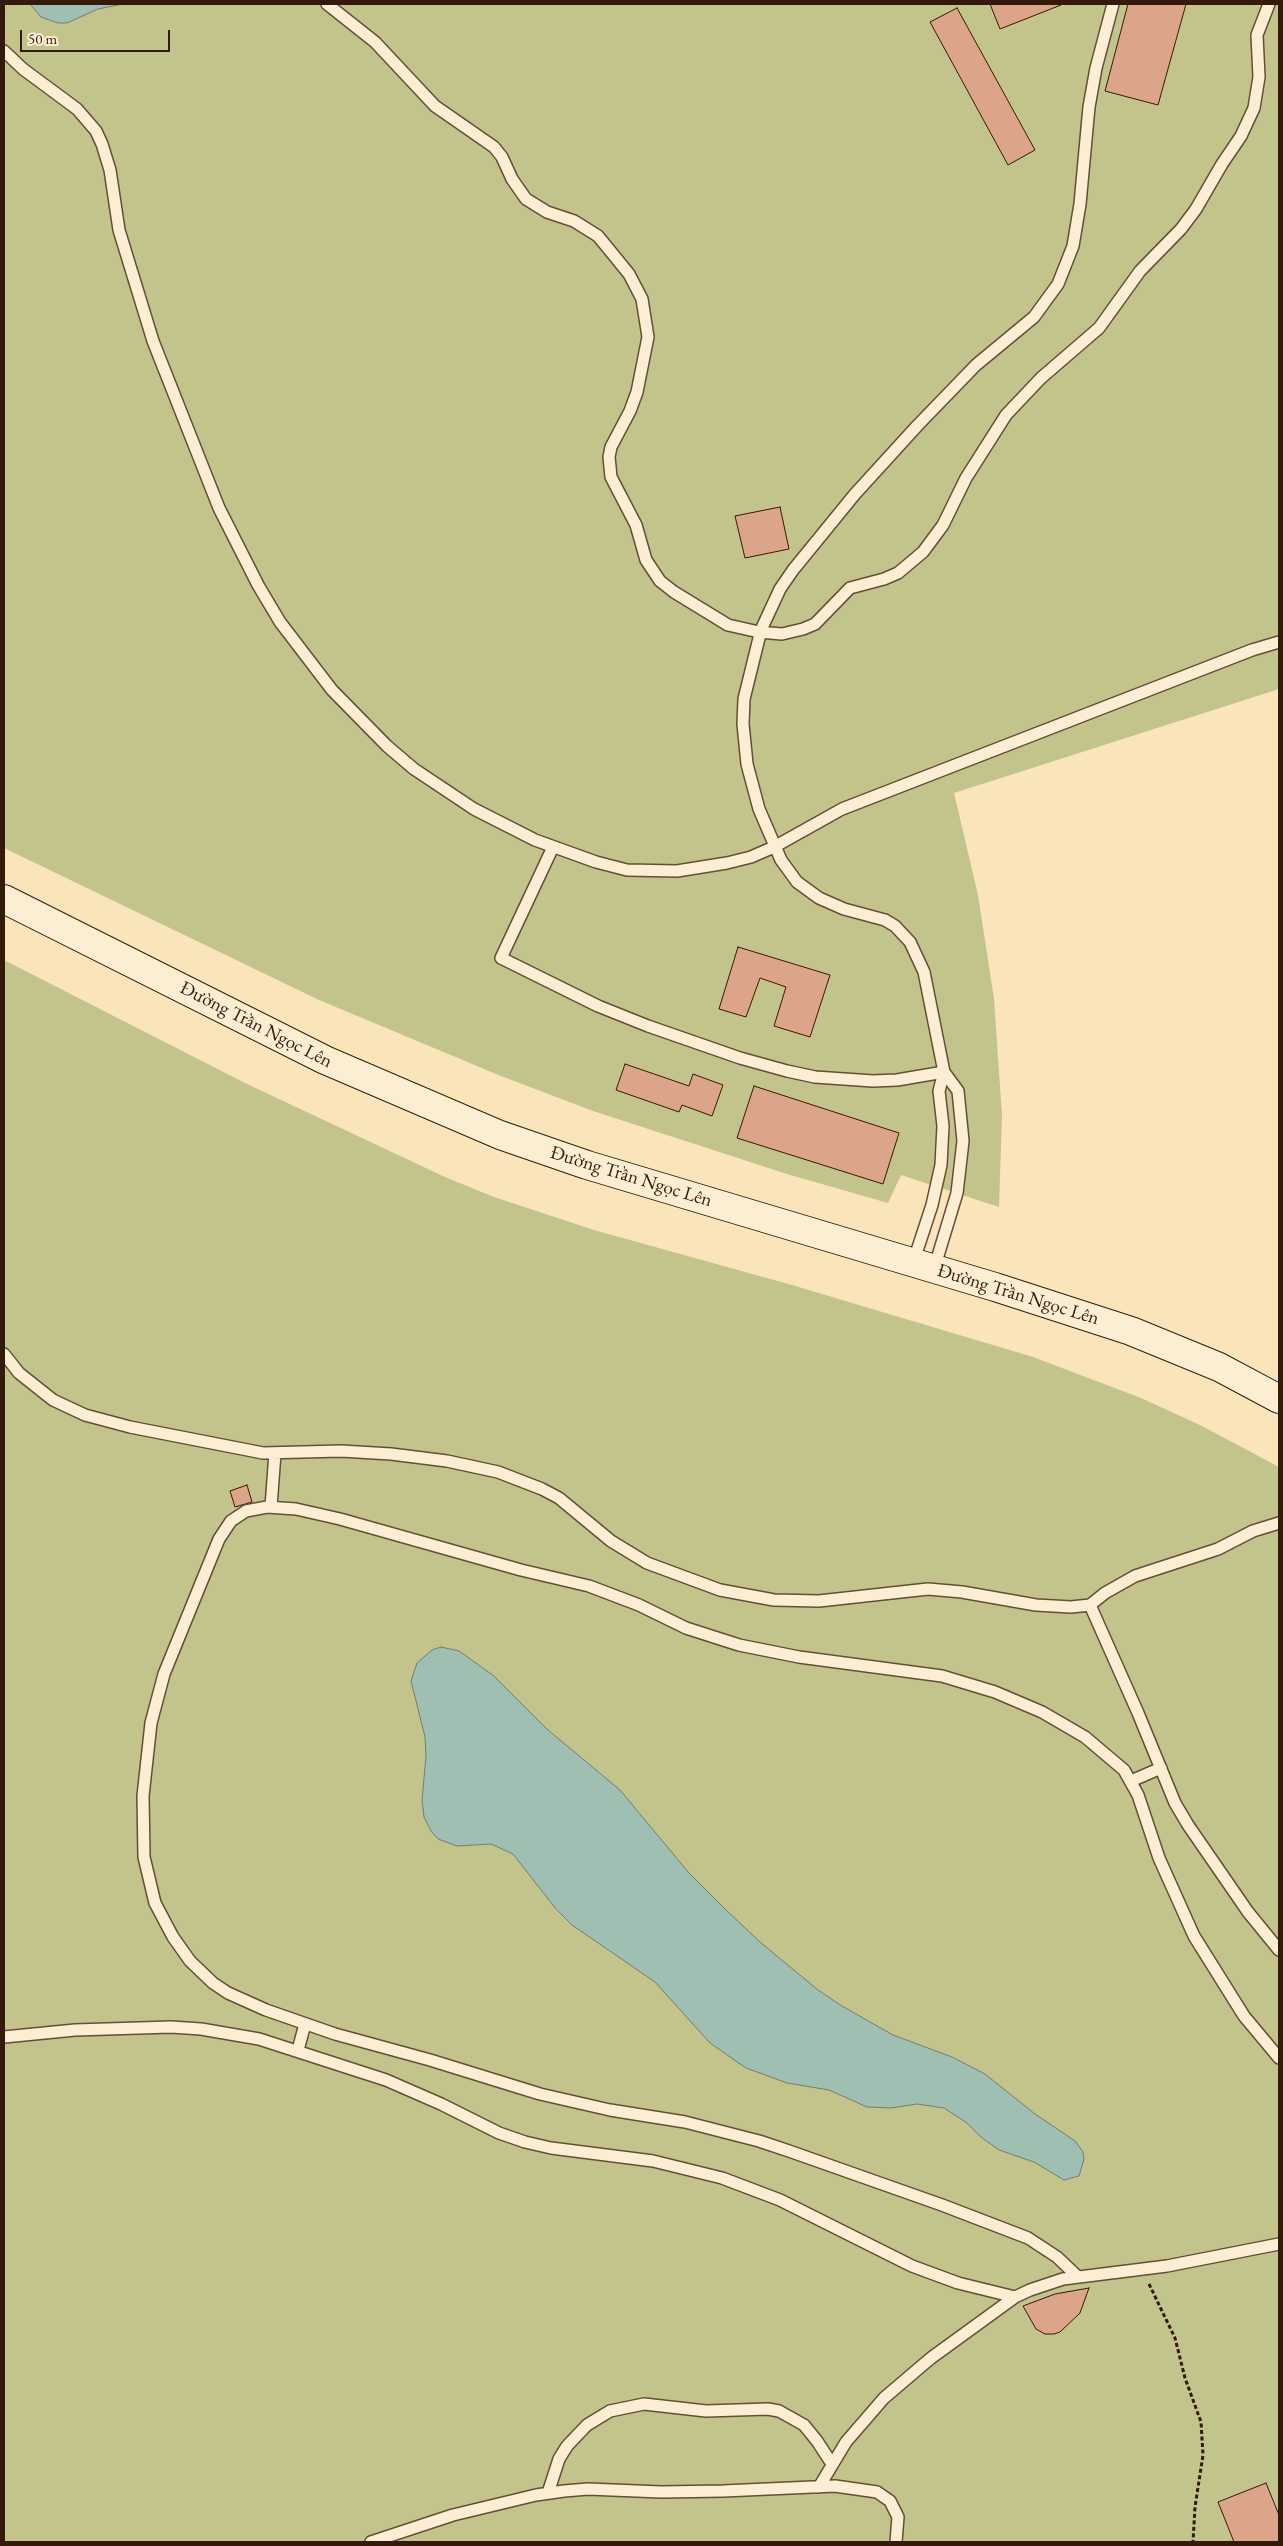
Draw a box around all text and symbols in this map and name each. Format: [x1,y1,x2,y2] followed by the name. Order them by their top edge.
[22,20,172,52] scale bar
[28,29,57,48] text: 50 m
[176,977,336,1073] street label: Đường Trần Ngọc Lên
[547,1142,715,1212] street label: Đường Trần Ngọc Lên
[934,1260,1102,1330] street label: Đường Trần Ngọc Lên

